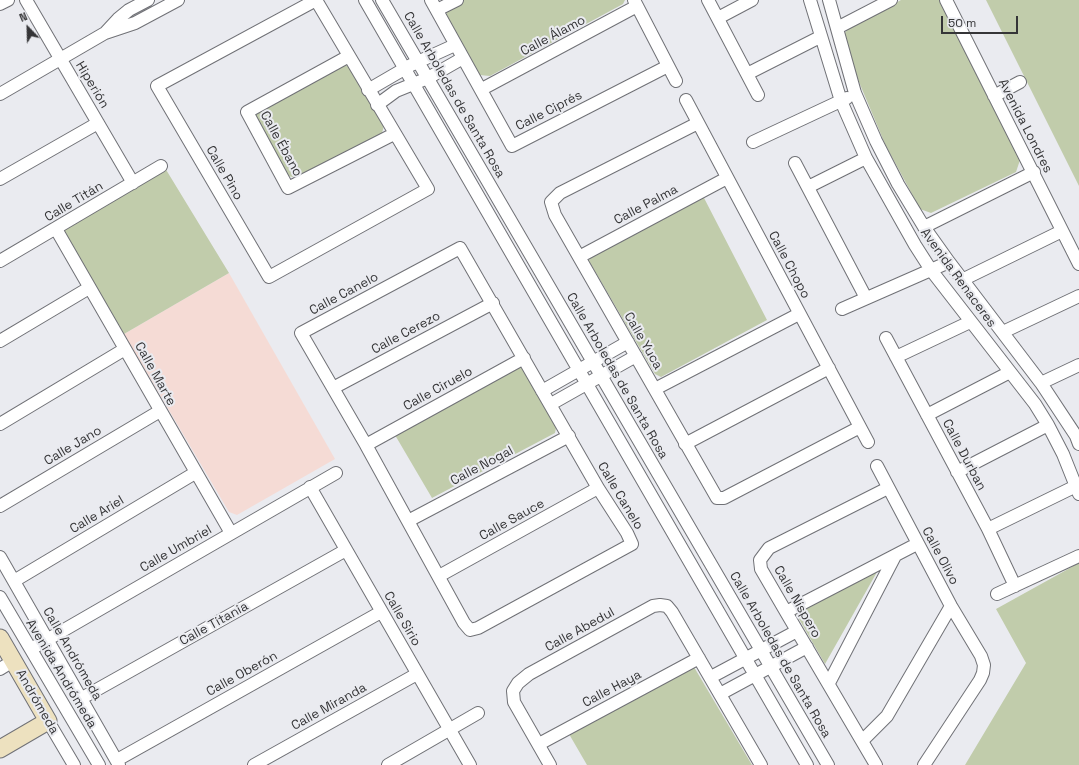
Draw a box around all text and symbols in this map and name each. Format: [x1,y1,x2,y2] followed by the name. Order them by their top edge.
[8,8,48,48] north arrow
[943,8,1020,34] scale bar
[17,9,29,25] text: N
[400,9,508,181] street label: Calle Arboledas de Santa Rosa
[518,12,588,60] street label: Calle Álamo
[948,15,976,31] text: 50 m
[72,59,112,111] street label: Hiperión
[995,76,1055,176] street label: Avenida Londres
[513,88,585,134] street label: Calle Ciprés
[257,109,305,179] street label: Calle Ébano
[202,143,246,203] street label: Calle Pino
[42,178,106,226] street label: Calle Titán
[611,182,681,228] street label: Calle Palma
[917,225,999,331] street label: Avenida Renaceres
[765,229,813,301] street label: Calle Chopo
[307,269,381,319] street label: Calle Canelo
[563,290,671,462] street label: Calle Arboledas de Santa Rosa
[369,308,443,358] street label: Calle Cerezo
[620,310,666,372] street label: Calle Yuca
[131,339,179,409] street label: Calle Marte
[401,364,475,414] street label: Calle Ciruelo
[939,417,989,493] street label: Calle Durban
[42,423,104,469] street label: Calle Jano
[448,443,516,489] street label: Calle Nogal
[594,459,646,533] street label: Calle Canelo
[67,493,127,537] street label: Calle Ariel
[477,496,547,544] street label: Calle Sauce
[137,522,215,576] street label: Calle Umbriel
[918,524,962,588] street label: Calle Olivo
[770,563,824,641] street label: Calle Níspero
[726,569,834,741] street label: Calle Arboledas de Santa Rosa
[380,589,424,649] street label: Calle Sirio
[177,599,251,649] street label: Calle Titania
[39,605,105,703] street label: Calle Andrómeda
[543,605,617,655] street label: Calle Abedul
[22,617,100,731] street label: Avenida Andrómeda
[204,648,280,700] street label: Calle Oberón
[12,667,62,737] street label: Andrómeda
[580,667,644,711] street label: Calle Haya
[289,680,369,734] street label: Calle Miranda

